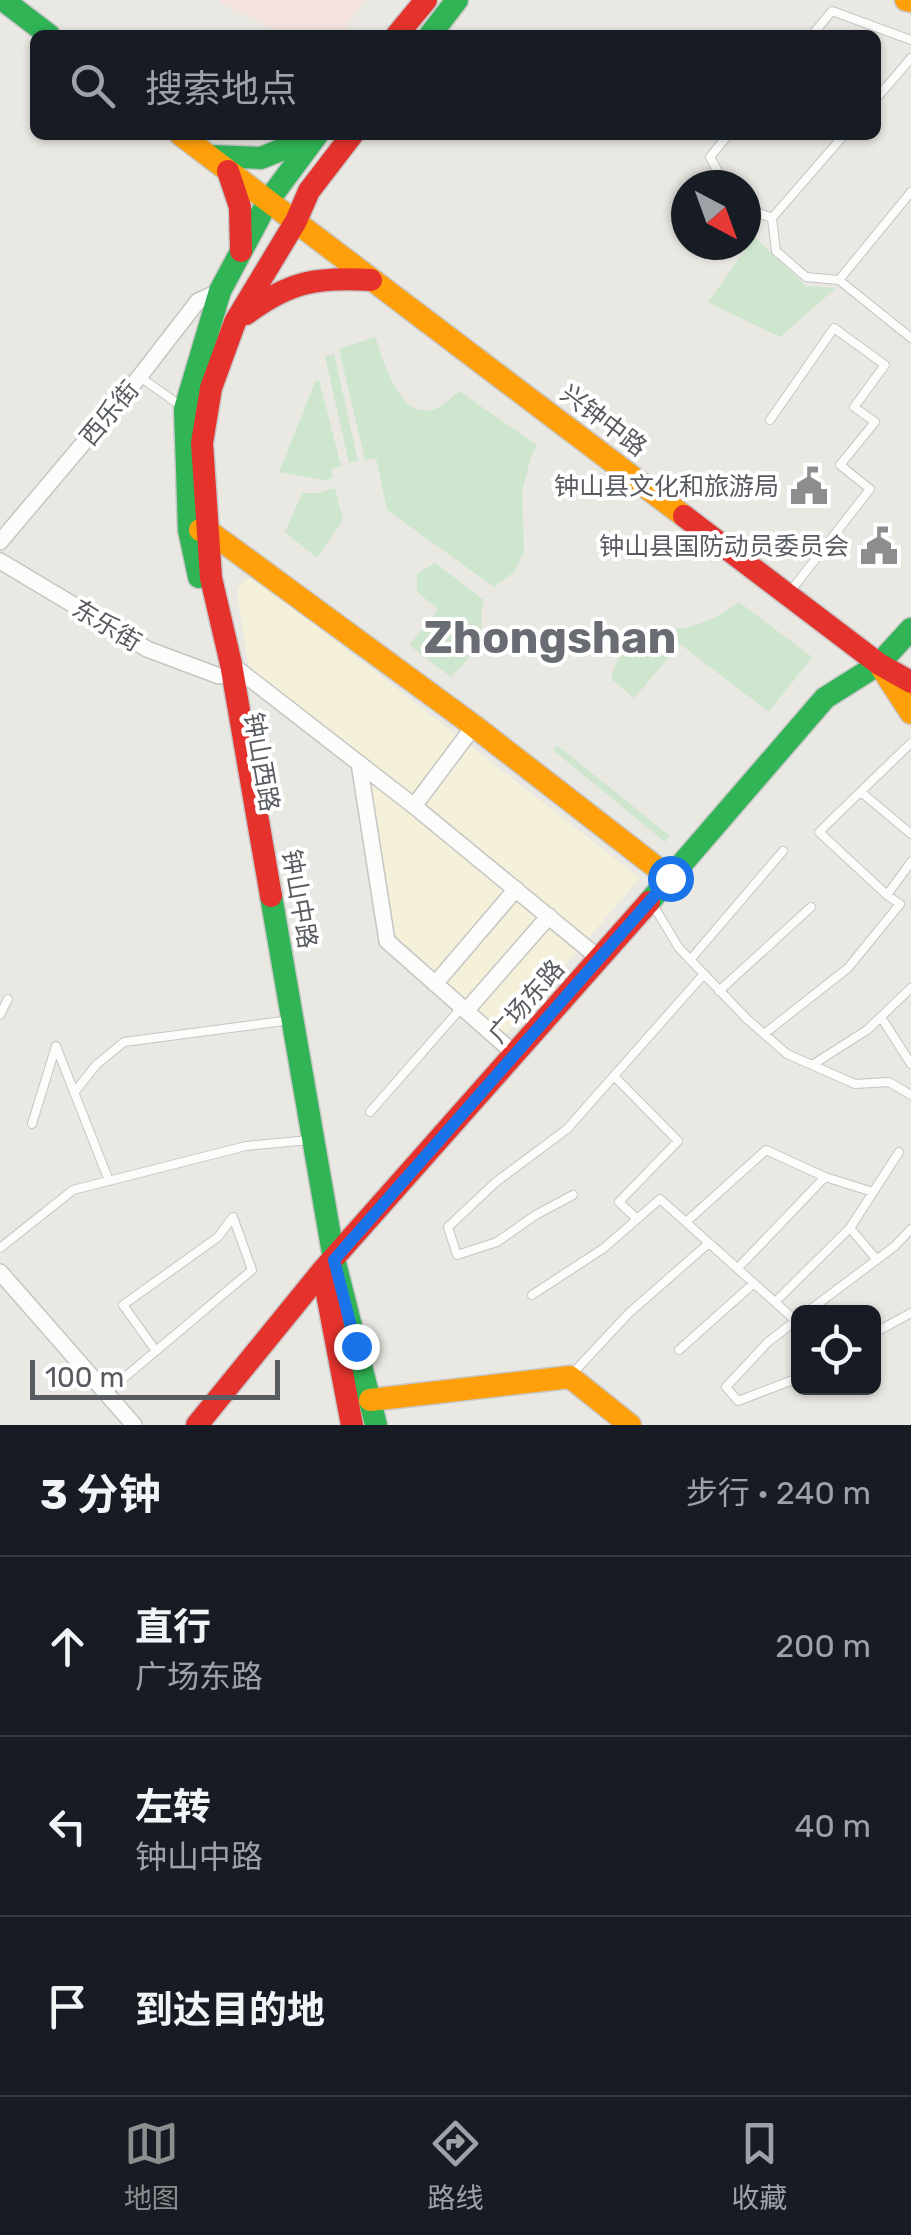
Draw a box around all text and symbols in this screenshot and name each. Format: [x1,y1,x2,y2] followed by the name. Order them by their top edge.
[30,30,881,140] search box
[65,58,120,113] icon: search
[145,66,297,112] text: 搜索地点
[671,170,761,260] north arrow
[74,375,145,451] street label: 西乐街
[555,379,652,462] street label: 兴钟中路
[788,465,830,507] public building icon: 钟山县文化和旅游局
[554,472,779,501] place label: 钟山县文化和旅游局
[858,525,900,567] public building icon: 钟山县国防动员委员会
[599,532,849,561] place label: 钟山县国防动员委员会
[67,594,146,657] street label: 东乐街
[423,611,677,664] district label: Zhongshan
[239,710,284,814] street label: 钟山西路
[277,847,322,951] street label: 钟山中路
[648,856,694,902] route start
[483,954,570,1049] street label: 广场东路
[791,1305,881,1395] map controls
[791,1305,881,1395] button: locate
[334,1324,380,1370] route end
[30,1355,280,1400] scale bar
[45,1361,124,1394] text: 100 m
[40,1470,161,1520] text: 3 分钟
[686,1474,871,1512] text: 步行 · 240 m
[135,1604,211,1650] text: 直行
[40,1619,95,1674] icon: ahead
[775,1627,871,1665] text: 200 m
[135,1658,263,1696] text: 广场东路
[135,1784,211,1830] text: 左转
[40,1799,95,1854] icon: left
[795,1807,871,1845] text: 40 m
[135,1838,263,1876] text: 钟山中路
[40,1979,95,2034] icon: arrive
[135,1987,325,2033] text: 到达目的地
[124,2116,180,2216] tab: 地图
[427,2116,483,2216] tab: 路线
[731,2116,787,2216] tab: 收藏

